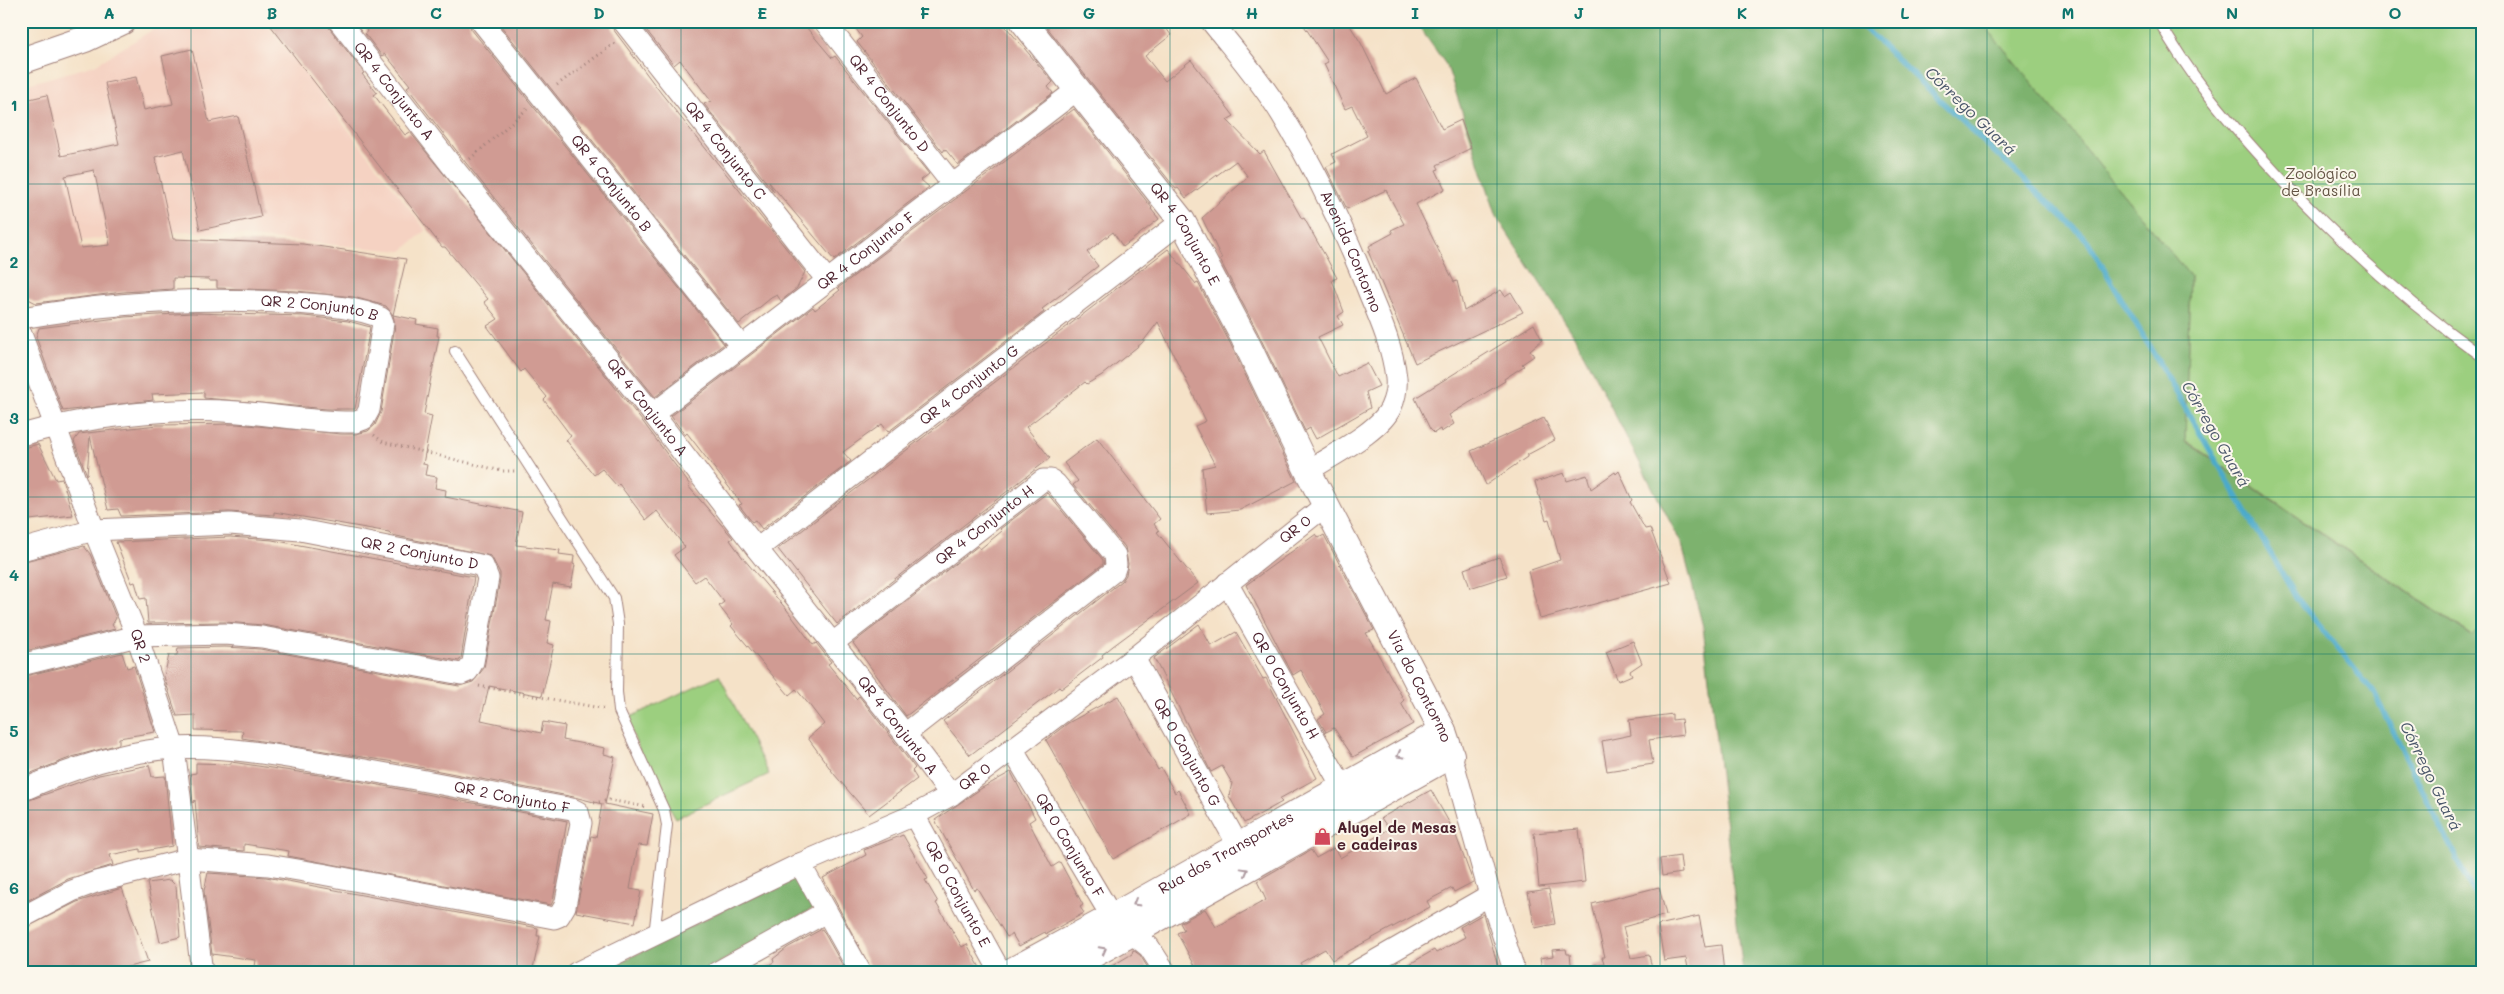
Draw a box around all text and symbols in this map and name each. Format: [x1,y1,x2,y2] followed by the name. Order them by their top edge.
[103,2,115,23] text: A
[267,2,277,23] text: B
[430,2,442,23] text: C
[593,2,605,23] text: D
[757,2,767,23] text: E
[920,2,930,23] text: F
[1083,2,1095,23] text: G
[1246,2,1258,23] text: H
[1411,2,1419,23] text: I
[1574,2,1584,23] text: J
[1737,2,1747,23] text: K
[1900,2,1910,23] text: L
[2062,2,2074,23] text: M
[2226,2,2238,23] text: N
[2389,2,2402,23] text: O
[350,37,439,144] street label: QR 4 Conjunto A
[845,50,935,156] street label: QR 4 Conjunto D
[1921,62,2022,160] water label: Córrego Guará
[10,94,18,115] text: 1
[681,97,771,204] street label: QR 4 Conjunto C
[567,130,657,235] street label: QR 4 Conjunto B
[2281,163,2361,200] park label: Zoológico de Brasília
[1146,178,1225,289] street label: QR 4 Conjunto E
[1316,187,1387,315] street label: Avenida Contorno
[812,207,918,294] street label: QR 4 Conjunto F
[10,251,19,272] text: 2
[260,290,382,325] street label: QR 2 Conjunto B
[915,340,1022,429] street label: QR 4 Conjunto G
[603,353,693,460] street label: QR 4 Conjunto A
[2177,377,2255,491] water label: Córrego Guará
[9,407,19,428] text: 3
[930,480,1038,569] street label: QR 4 Conjunto H
[1275,510,1315,548] street label: QR 0
[359,531,480,573] street label: QR 2 Conjunto D
[9,564,19,585] text: 4
[126,626,156,665] street label: QR 2
[1383,626,1457,745] street label: Via do Contormo
[1248,628,1325,743] street label: QR 0 Conjunto H
[853,671,943,778] street label: QR 4 Conjunto A
[1149,694,1226,810] street label: QR 0 Conjunto G
[2396,718,2467,834] water label: Córrego Guará
[9,720,19,741] text: 5
[1396,749,1405,759] one-way arrow
[954,758,994,795] street label: QR 0
[453,776,572,817] street label: QR 2 Conjunto F
[1031,789,1109,901] street label: QR 0 Conjunto F
[1154,806,1297,898] street label: Rua dos Transportes
[1337,817,1457,854] place label: Alugel de Mesas e cadeiras
[1313,827,1333,847] shop icon: Alugel de Mesas e cadeiras
[921,837,996,951] street label: QR 0 Conjunto E
[1240,867,1249,877] one-way arrow
[9,877,19,898] text: 6
[1133,897,1142,907] one-way arrow
[1098,946,1107,956] one-way arrow

